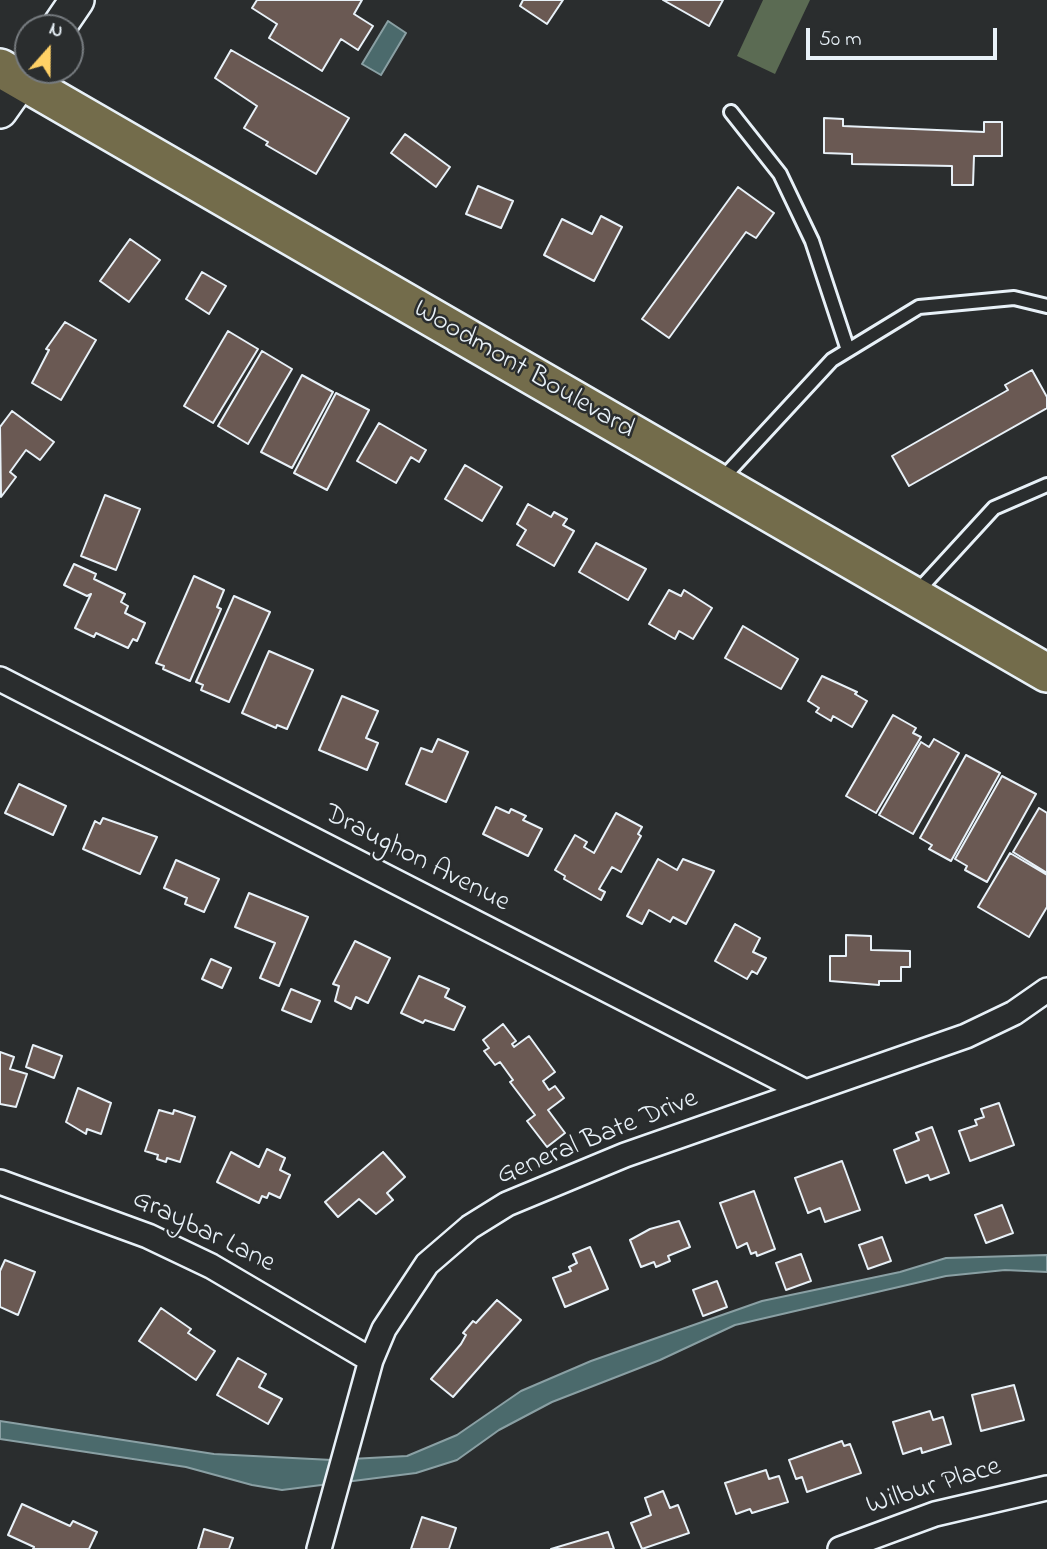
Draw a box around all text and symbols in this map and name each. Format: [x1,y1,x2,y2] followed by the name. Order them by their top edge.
[14,14,84,84] north arrow
[809,14,1000,58] scale bar
[45,16,67,46] text: N
[819,25,862,55] text: 50 m
[406,294,640,448] street label: Woodmont Boulevard
[317,799,515,921] street label: Draughon Avenue
[493,1083,703,1195] street label: General Bate Drive
[126,1184,280,1282] street label: Graybar Lane
[863,1452,1005,1524] street label: Wilbur Place

